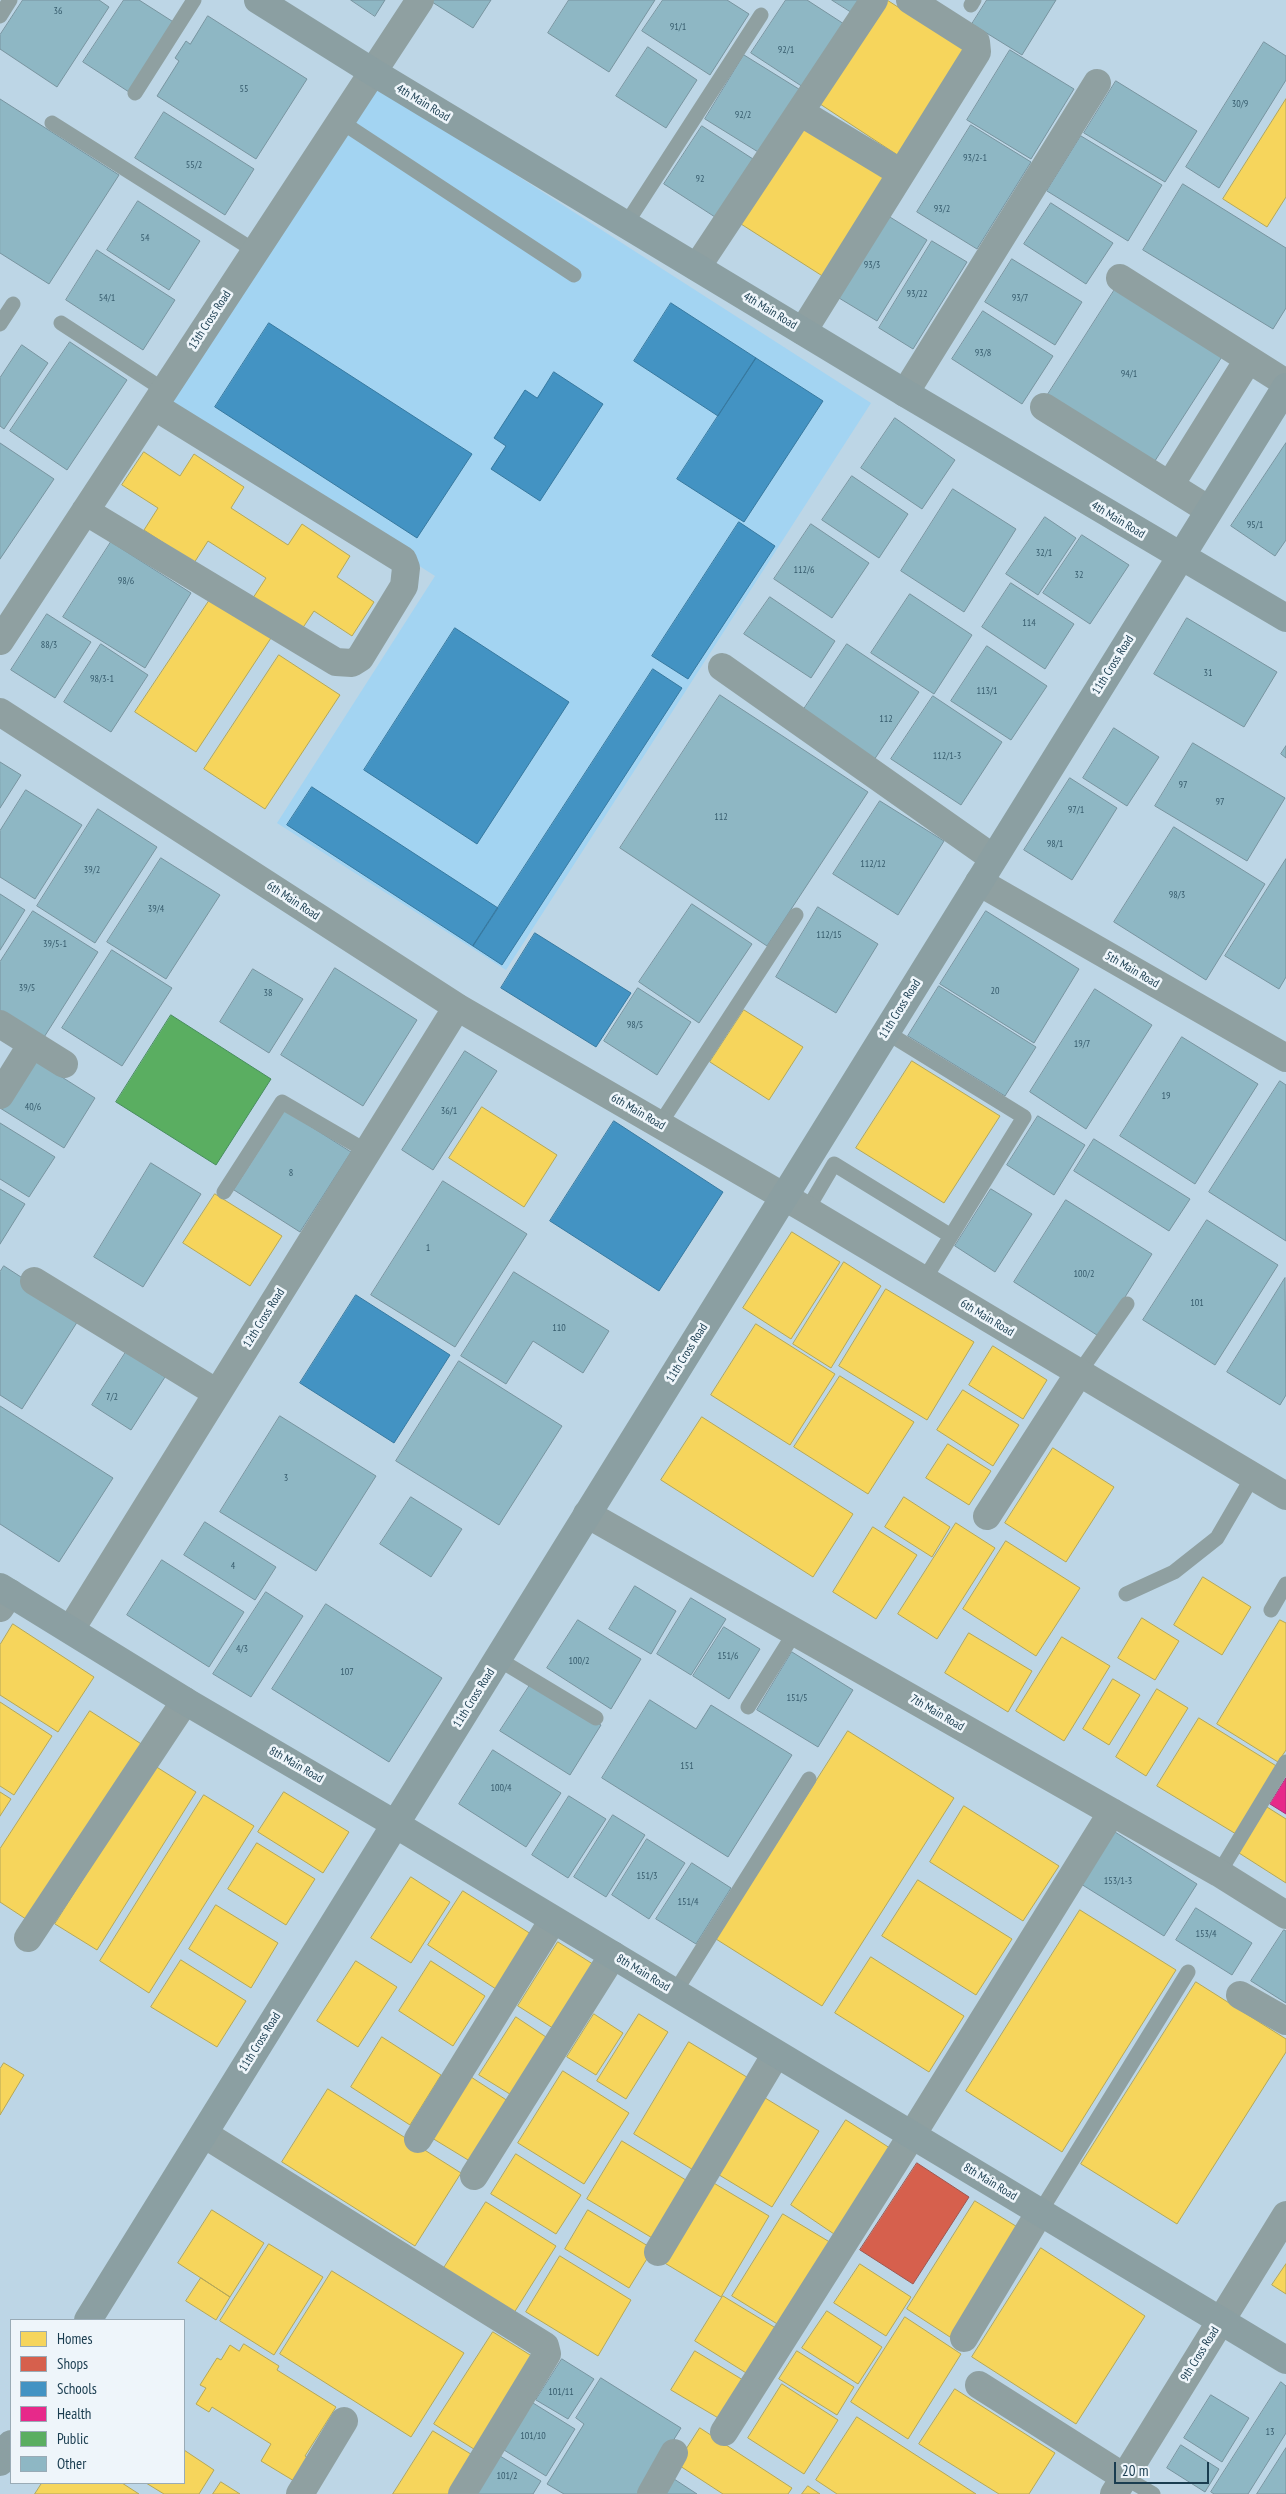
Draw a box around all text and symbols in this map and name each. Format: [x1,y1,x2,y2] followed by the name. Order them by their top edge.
[54,5,62,17] house number: 36
[670,21,686,33] house number: 91/1
[778,44,794,56] house number: 92/1
[394,81,452,125] street label: 4th Main Road
[240,83,248,95] house number: 55
[1232,98,1248,110] house number: 30/9
[735,109,751,121] house number: 92/2
[963,152,987,164] house number: 93/2-1
[186,159,202,171] house number: 55/2
[696,173,704,185] house number: 92
[934,203,950,215] house number: 93/2
[141,232,149,244] house number: 54
[864,259,880,271] house number: 93/3
[186,288,234,352] street label: 13th Cross Road
[907,288,927,300] house number: 93/22
[741,289,799,333] street label: 4th Main Road
[99,292,115,304] house number: 54/1
[1012,292,1028,304] house number: 93/7
[975,347,991,359] house number: 93/8
[1121,368,1137,380] house number: 94/1
[1089,498,1147,542] street label: 4th Main Road
[1247,519,1263,531] house number: 95/1
[1036,547,1052,559] house number: 32/1
[794,564,814,576] house number: 112/6
[1075,569,1083,581] house number: 32
[118,575,134,587] house number: 98/6
[1022,617,1036,629] house number: 114
[1089,633,1137,697] street label: 11th Cross Road
[41,639,57,651] house number: 88/3
[1204,667,1212,679] house number: 31
[90,673,114,685] house number: 98/3-1
[977,685,997,697] house number: 113/1
[879,713,893,725] house number: 112
[933,750,961,762] house number: 112/1-3
[1179,779,1187,791] house number: 97
[1216,796,1224,808] house number: 97
[1068,804,1084,816] house number: 97/1
[714,811,728,823] house number: 112
[1047,838,1063,850] house number: 98/1
[860,858,886,870] house number: 112/12
[84,864,100,876] house number: 39/2
[264,879,322,923] street label: 6th Main Road
[1169,889,1185,901] house number: 98/3
[148,903,164,915] house number: 39/4
[816,929,842,941] house number: 112/15
[43,938,67,950] house number: 39/5-1
[1102,949,1162,991] street label: 5th Main Road
[876,977,924,1041] street label: 11th Cross Road
[19,982,35,994] house number: 39/5
[991,985,999,997] house number: 20
[264,987,272,999] house number: 38
[627,1019,643,1031] house number: 98/5
[1074,1038,1090,1050] house number: 19/7
[1162,1090,1170,1102] house number: 19
[608,1091,668,1133] street label: 6th Main Road
[25,1101,41,1113] house number: 40/6
[441,1105,457,1117] house number: 36/1
[289,1167,293,1179] house number: 8
[426,1242,430,1254] house number: 1
[1074,1268,1094,1280] house number: 100/2
[240,1286,288,1350] street label: 12th Cross Road
[958,1296,1016,1340] street label: 6th Main Road
[1190,1297,1204,1309] house number: 101
[663,1321,711,1385] street label: 11th Cross Road
[552,1322,566,1334] house number: 110
[106,1391,118,1403] house number: 7/2
[284,1472,288,1484] house number: 3
[231,1560,235,1572] house number: 4
[236,1643,248,1655] house number: 4/3
[718,1650,738,1662] house number: 151/6
[569,1655,589,1667] house number: 100/2
[340,1666,354,1678] house number: 107
[450,1666,498,1730] street label: 11th Cross Road
[787,1692,807,1704] house number: 151/5
[908,1692,966,1734] street label: 7th Main Road
[266,1744,326,1786] street label: 8th Main Road
[680,1760,694,1772] house number: 151
[491,1782,511,1794] house number: 100/4
[637,1870,657,1882] house number: 151/3
[1104,1875,1132,1887] house number: 153/1-3
[678,1896,698,1908] house number: 151/4
[1196,1928,1216,1940] house number: 153/4
[614,1951,672,1995] street label: 8th Main Road
[236,2010,284,2074] street label: 11th Cross Road
[961,2160,1019,2204] street label: 8th Main Road
[10,2319,185,2484] legend
[1178,2324,1222,2384] street label: 9th Cross Road
[57,2329,93,2348] text: Homes
[57,2354,88,2373] text: Shops
[57,2379,97,2398] text: Schools
[548,2386,574,2398] house number: 101/11
[57,2404,91,2423] text: Health
[1266,2426,1274,2438] house number: 13
[57,2429,88,2448] text: Public
[520,2430,546,2442] house number: 101/10
[1116,2452,1211,2484] scale bar
[57,2454,86,2473] text: Other
[1122,2461,1148,2480] text: 20 m
[497,2470,517,2482] house number: 101/2

